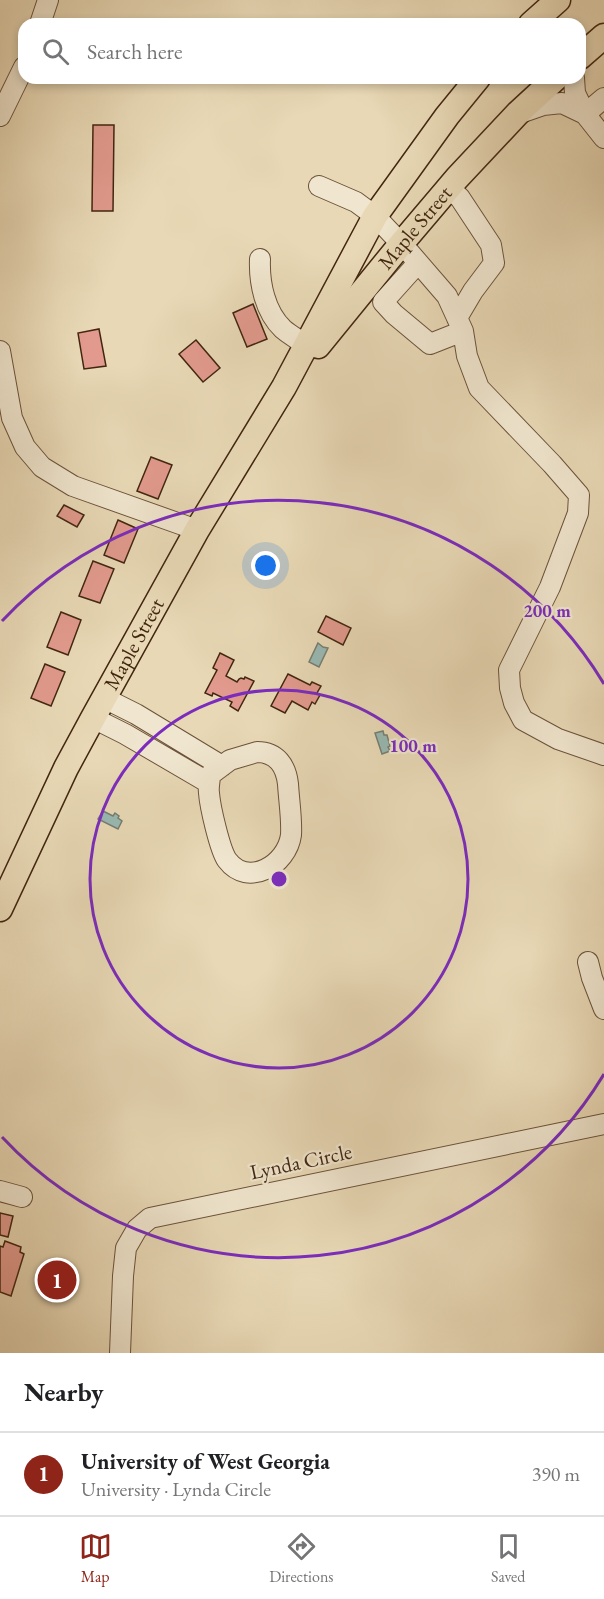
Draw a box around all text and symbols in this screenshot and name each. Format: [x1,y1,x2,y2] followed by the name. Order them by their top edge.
[18,18,586,84] search box
[39,35,72,68] icon: search
[87,37,182,66] text: Search here
[372,180,458,275] street label: Maple Street
[251,551,280,580] your location
[97,593,170,695] street label: Maple Street
[523,599,571,622] text: 200 m
[389,734,437,757] text: 100 m
[269,869,289,889] centre of rings
[247,1138,354,1185] street label: Lynda Circle
[38,1258,76,1302] pin: 1
[24,1375,104,1409] text: Nearby
[81,1447,330,1476] text: University of West Georgia
[38,1461,49,1487] text: 1
[532,1461,580,1487] text: 390 m
[81,1476,271,1502] text: University · Lynda Circle
[79,1530,112,1587] tab: Map
[269,1530,334,1587] tab: Directions
[491,1530,525,1587] tab: Saved

